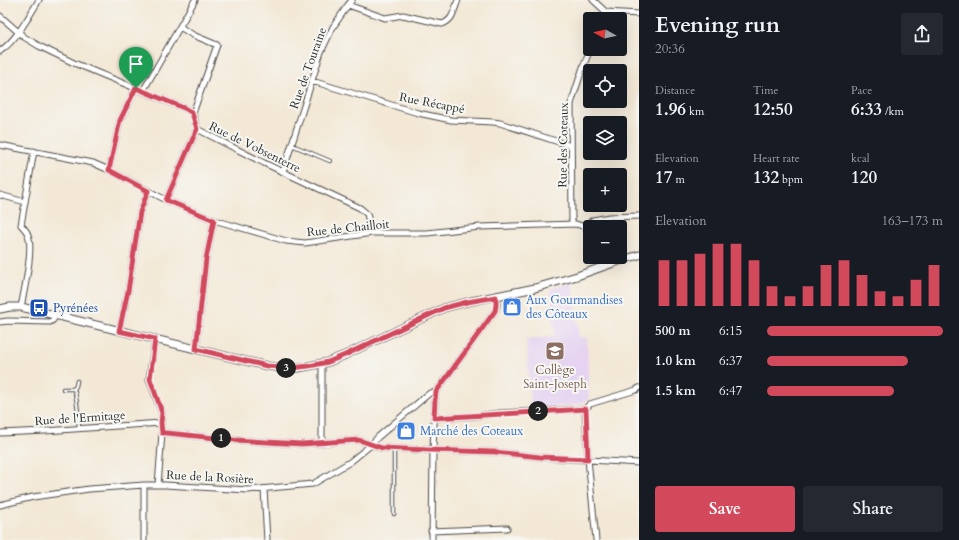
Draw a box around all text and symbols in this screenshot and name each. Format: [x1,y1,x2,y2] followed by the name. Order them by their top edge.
[655,10,780,40] text: Evening run
[583,12,627,56] north arrow
[583,12,627,264] map controls
[901,13,943,55] button: share
[286,25,330,111] street label: Rue de Touraine
[655,40,685,58] text: 20:36
[119,47,153,88] pin
[125,53,147,75] icon: arrive
[583,64,627,108] button: locate
[655,83,695,98] text: Distance
[753,83,778,98] text: Time
[851,83,872,98] text: Pace
[398,89,466,117] street label: Rue Récappé
[655,98,686,121] text: 1.96
[753,98,793,121] text: 12:50
[851,98,882,121] text: 6:33
[554,102,572,188] street label: Rue des Coteaux
[686,104,704,119] text: km
[882,104,904,119] text: /km
[583,116,627,160] button: layers
[207,118,303,176] street label: Rue de Vobsenterre
[655,151,699,166] text: Elevation
[753,151,800,166] text: Heart rate
[851,151,869,166] text: kcal
[655,166,672,189] text: 17
[753,166,779,189] text: 132
[851,166,877,189] text: 120
[583,168,627,212] button: +
[672,172,685,187] text: m
[779,172,803,187] text: bpm
[655,212,707,230] text: Elevation
[881,212,943,230] text: 163–173 m
[306,216,390,240] street label: Rue de Chailloit
[583,220,627,264] button: −
[526,292,623,322] place label: Aux Gourmandises des Côteaux
[501,296,523,318] shop icon: Aux Gourmandises des Côteaux
[28,297,50,319] bus stop icon: Pyrénées
[53,300,98,316] place label: Pyrénées
[655,322,690,340] text: 500 m
[719,322,742,340] text: 6:15
[544,340,566,362] school or university icon: Collège Saint-Joseph
[655,352,696,370] text: 1.0 km
[719,352,742,370] text: 6:37
[276,358,296,378] pin: 3
[283,360,289,375] text: 3
[523,362,587,392] place label: Collège Saint-Joseph
[655,382,696,400] text: 1.5 km
[719,382,742,400] text: 6:47
[528,401,548,421] pin: 2
[535,403,541,418] text: 2
[34,407,126,429] street label: Rue de l'Ermitage
[395,420,417,442] shop icon: Marché des Coteaux
[420,423,523,439] place label: Marché des Coteaux
[211,428,231,448] pin: 1
[218,430,224,445] text: 1
[166,467,254,487] street label: Rue de la Rosière
[655,486,795,532] button: Save
[803,486,943,532] button: Share

